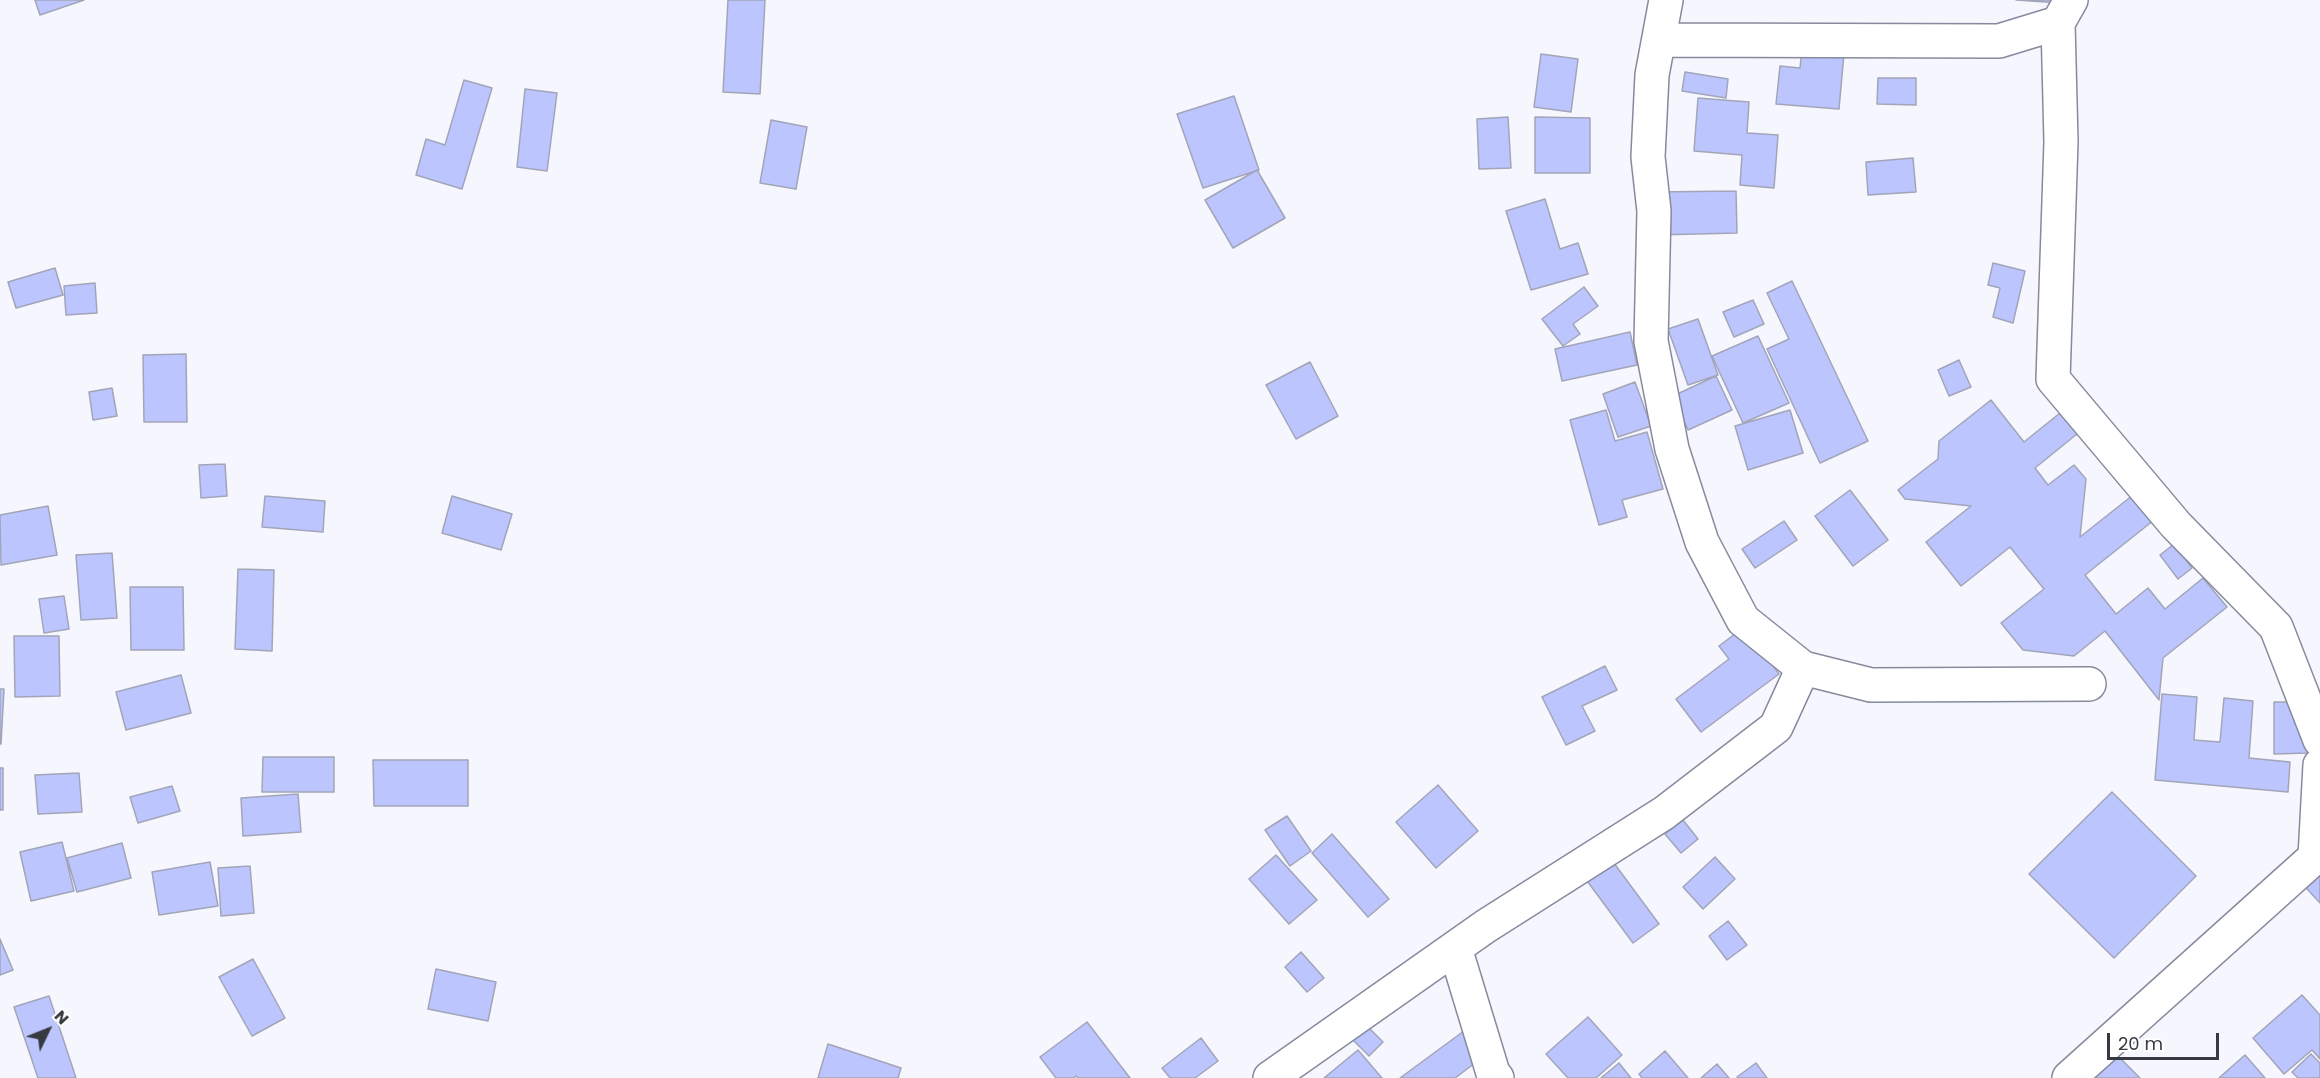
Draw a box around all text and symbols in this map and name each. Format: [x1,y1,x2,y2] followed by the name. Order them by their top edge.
[18,1000,78,1060] north arrow
[49,1005,74,1030] text: N
[2110,1021,2222,1059] scale bar
[2118,1031,2163,1056] text: 20 m

